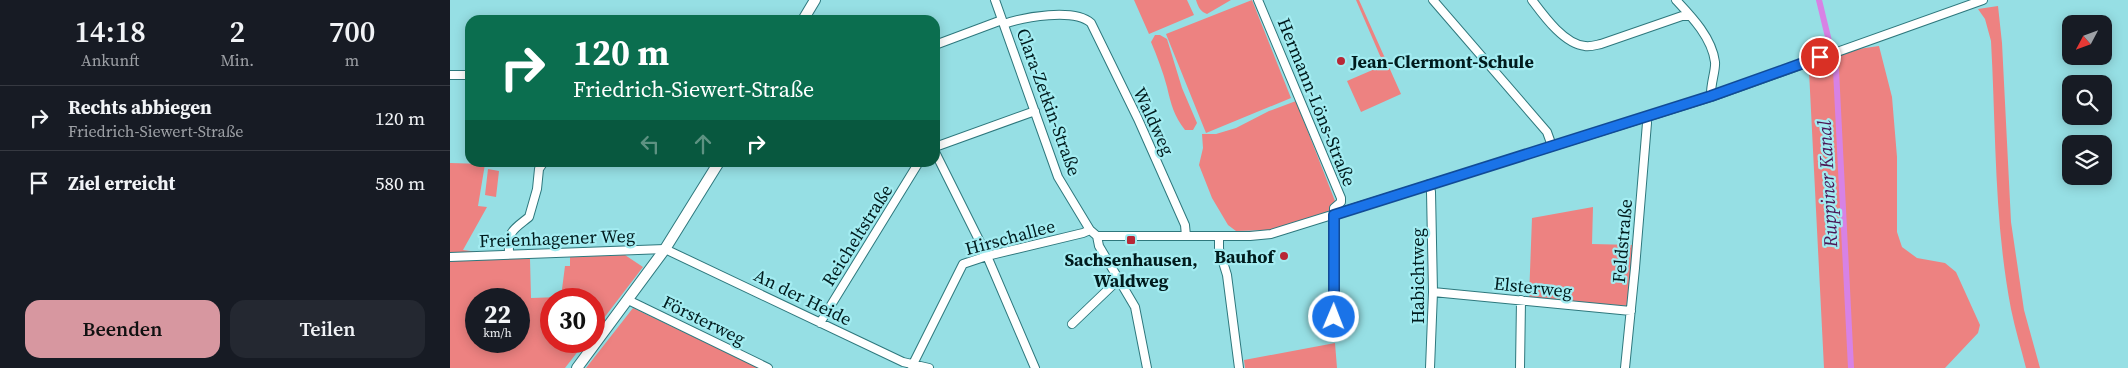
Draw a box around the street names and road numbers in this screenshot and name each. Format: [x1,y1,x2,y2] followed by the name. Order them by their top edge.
[1272,14,1362,190] street label: Hermann-Löns-Straße
[1011,25,1087,179] street label: Clara-Zetkin-Straße
[1127,83,1181,159] street label: Waldweg
[816,179,898,291] street label: Reicheltstraße
[1606,198,1638,284] street label: Feldstraße
[962,213,1058,261] street label: Hirschallee
[479,223,635,253] street label: Freienhagener Weg
[1405,228,1430,324] street label: Habichtweg
[750,263,856,331] street label: An der Heide
[1493,270,1573,304] street label: Elsterweg
[658,289,750,351] street label: Försterweg

